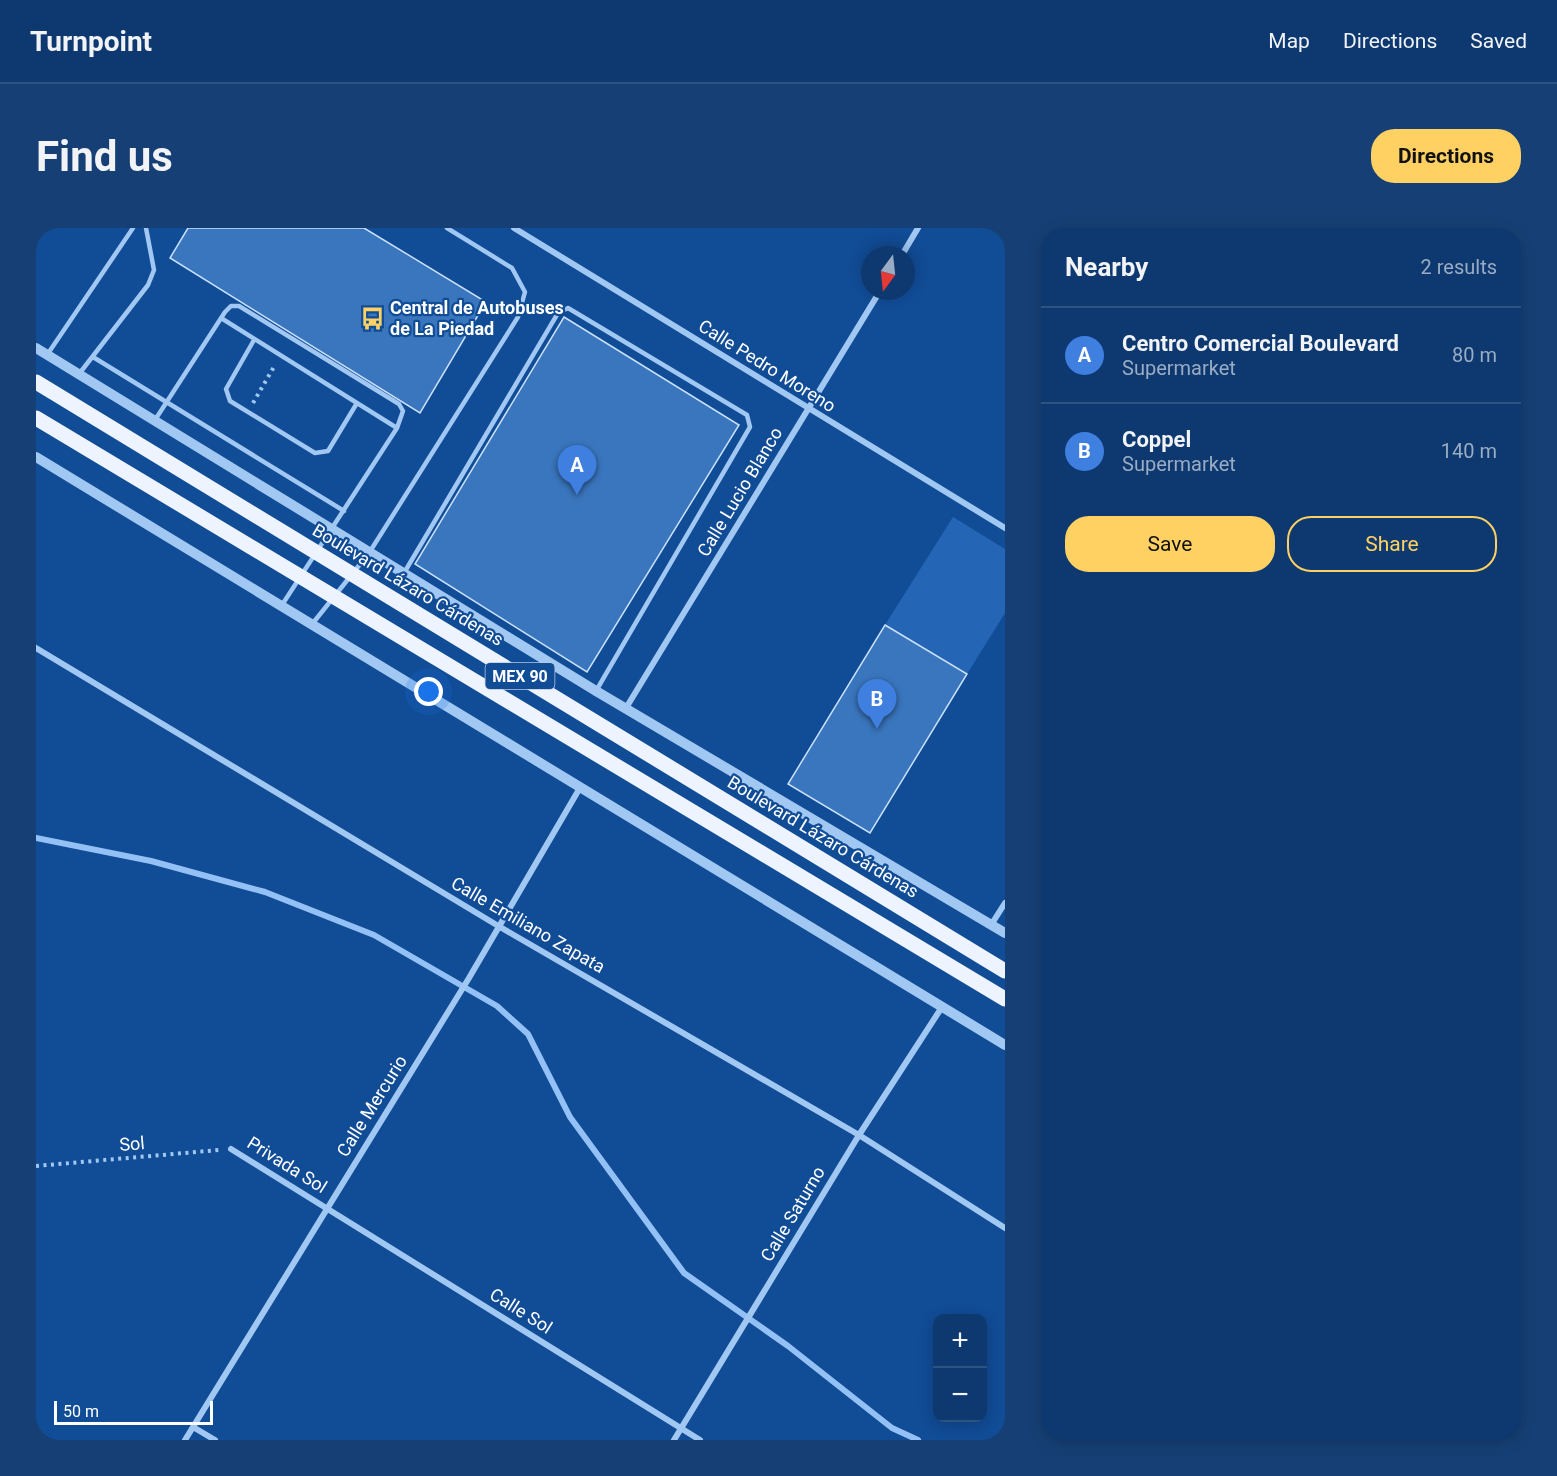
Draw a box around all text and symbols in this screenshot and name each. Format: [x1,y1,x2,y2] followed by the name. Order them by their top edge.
[30,25,152,58] text: Turnpoint
[1268,29,1310,53] text: Map
[1343,29,1437,53] text: Directions
[1470,29,1527,53] text: Saved
[1371,129,1521,183] button: Directions
[36,132,173,181] text: Find us
[861,246,915,300] north arrow
[1065,252,1148,282] text: Nearby
[1421,255,1497,279] text: 2 results
[390,297,564,339] place label: Central de Autobuses de La Piedad
[359,305,385,331] bus stop icon: Central de Autobuses de La Piedad
[695,315,840,416] street label: Calle Pedro Moreno
[1122,331,1399,356] text: Centro Comercial Boulevard
[1078,343,1091,367] text: A
[1452,343,1497,367] text: 80 m
[1122,356,1236,380] text: Supermarket
[693,423,786,560] street label: Calle Lucio Blanco
[1122,427,1191,452] text: Coppel
[1078,439,1091,463] text: B
[1441,439,1497,463] text: 140 m
[558,446,596,495] pin: A
[1122,452,1236,476] text: Supermarket
[1065,516,1275,572] button: Save
[1287,516,1497,572] button: Share
[309,519,508,650] street label: Boulevard Lázaro Cárdenas
[486,663,554,689] road number: MEX 90
[414,677,443,706] your location
[858,680,896,729] pin: B
[724,771,923,902] street label: Boulevard Lázaro Cárdenas
[448,872,609,977] street label: Calle Emiliano Zapata
[332,1051,411,1160] street label: Calle Mercurio
[118,1132,145,1155] street label: Sol
[244,1132,331,1197] street label: Privada Sol
[756,1163,829,1265] street label: Calle Saturno
[486,1283,556,1338] street label: Calle Sol
[933,1314,987,1422] map controls
[933,1314,987,1368] button: +
[933,1368,987,1422] button: −
[54,1398,213,1426] scale bar
[63,1402,99,1421] text: 50 m

